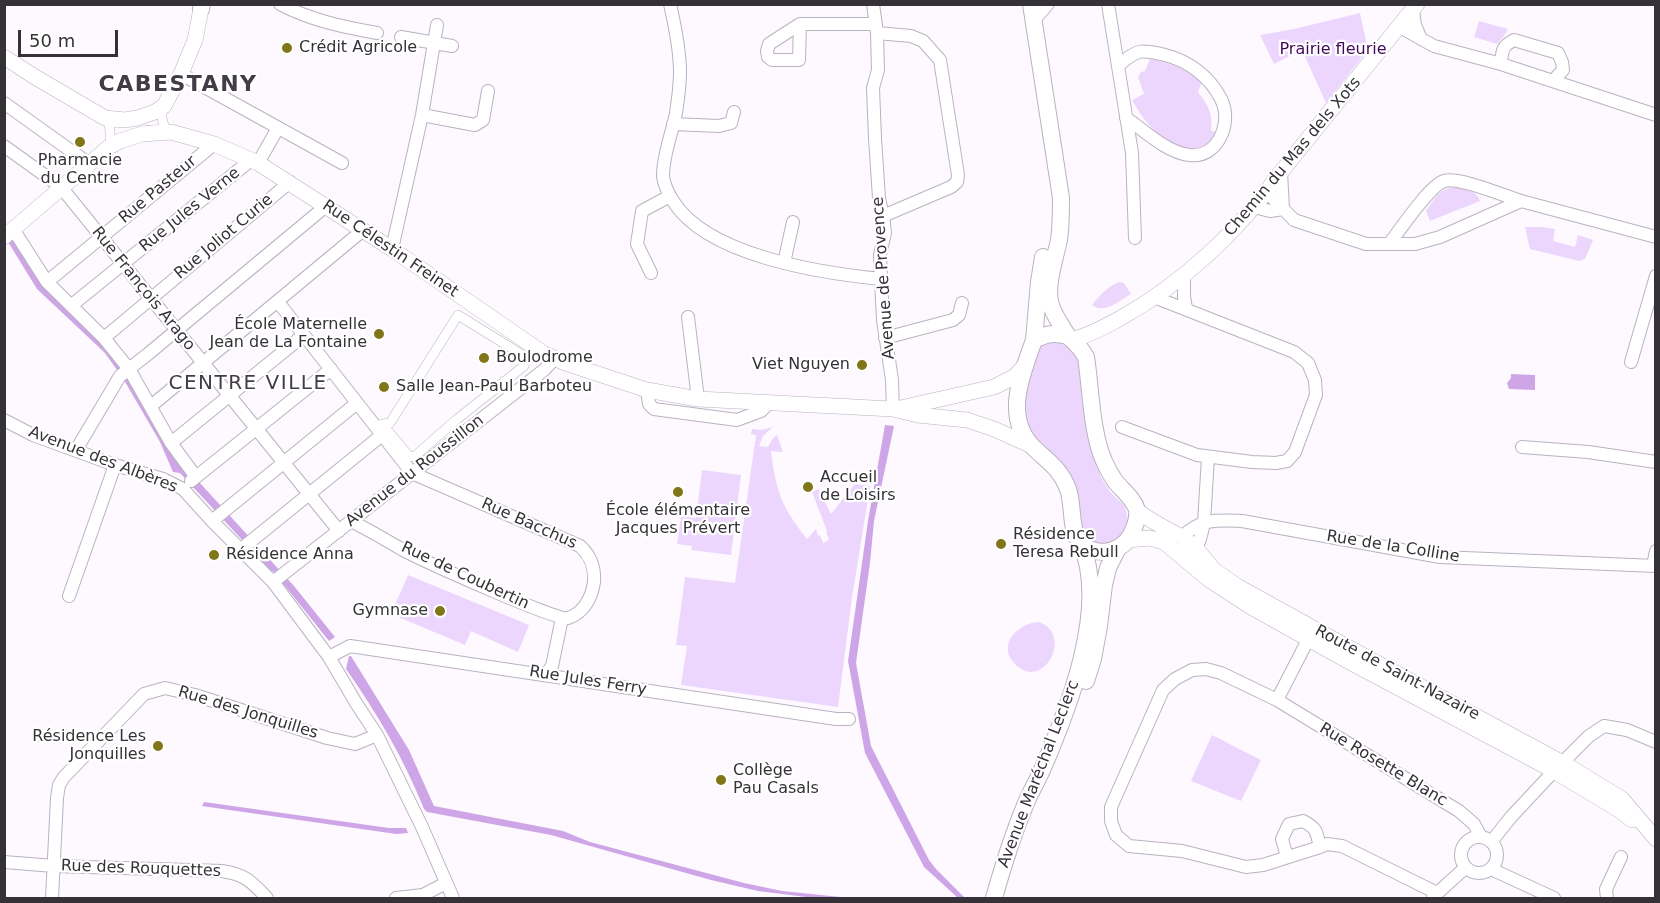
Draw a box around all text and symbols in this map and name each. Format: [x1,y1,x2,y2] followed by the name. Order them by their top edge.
[21,18,122,56] scale bar
[29,30,75,51] text: 50 m
[299,38,417,58] place label: Crédit Agricole
[1279,40,1387,60] park label: Prairie fleurie
[280,41,294,55] marker: Crédit Agricole
[99,72,257,98] district label: CABESTANY
[1221,73,1365,241] street label: Chemin du Mas dels Xots
[73,135,87,149] marker: Pharmacie du Centre
[38,151,122,189] place label: Pharmacie du Centre
[115,152,201,228] street label: Rue Pasteur
[136,164,244,256] street label: Rue Jules Verne
[171,190,277,284] street label: Rue Joliot Curie
[318,196,462,302] street label: Rue Célestin Freinet
[869,196,899,360] street label: Avenue de Provence
[87,223,199,355] street label: Rue François Arago
[209,315,367,353] place label: École Maternelle Jean de La Fontaine
[372,327,386,341] marker: École Maternelle Jean de La Fontaine
[496,348,593,368] place label: Boulodrome
[477,351,491,365] marker: Boulodrome
[752,355,850,375] place label: Viet Nguyen
[855,358,869,372] marker: Viet Nguyen
[168,372,328,396] district label: CENTRE VILLE
[396,377,592,397] place label: Salle Jean-Paul Barboteu
[377,380,391,394] marker: Salle Jean-Paul Barboteu
[342,411,488,531] street label: Avenue du Roussillon
[26,423,180,497] street label: Avenue des Albères
[820,468,896,506] place label: Accueil de Loisirs
[801,480,815,494] marker: Accueil de Loisirs
[671,485,685,499] marker: École élémentaire Jacques Prévert
[478,494,580,554] street label: Rue Bacchus
[606,501,750,539] place label: École élémentaire Jacques Prévert
[1013,525,1119,563] place label: Résidence Teresa Rebull
[1325,527,1461,567] street label: Rue de la Colline
[994,537,1008,551] marker: Résidence Teresa Rebull
[398,538,532,614] street label: Rue de Coubertin
[226,545,354,565] place label: Résidence Anna
[207,548,221,562] marker: Résidence Anna
[352,601,428,621] place label: Gymnase
[433,604,447,618] marker: Gymnase
[1311,621,1483,725] street label: Route de Saint-Nazaire
[528,662,648,700] street label: Rue Jules Ferry
[994,678,1084,870] street label: Avenue Maréchal Leclerc
[176,683,320,743] street label: Rue des Jonquilles
[1316,719,1450,811] street label: Rue Rosette Blanc
[32,727,146,765] place label: Résidence Les Jonquilles
[151,739,165,753] marker: Résidence Les Jonquilles
[733,761,819,799] place label: Collège Pau Casals
[714,773,728,787] marker: Collège Pau Casals
[61,857,221,881] street label: Rue des Rouquettes

